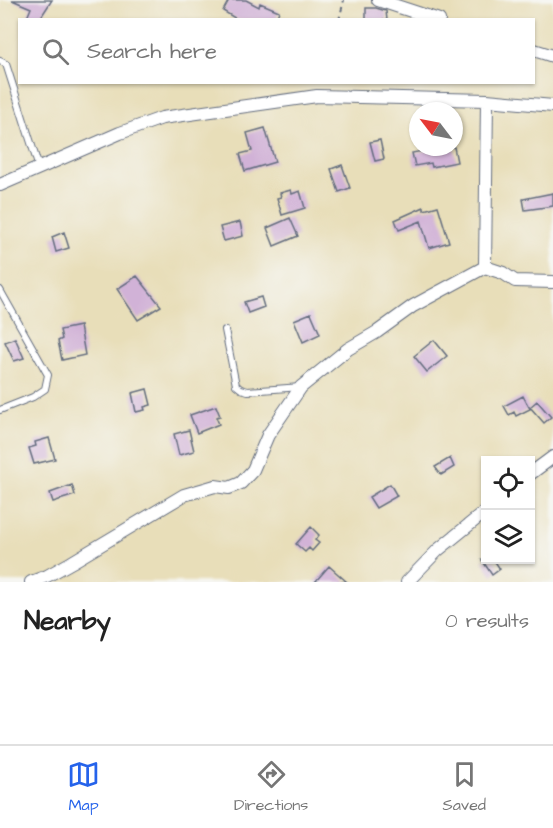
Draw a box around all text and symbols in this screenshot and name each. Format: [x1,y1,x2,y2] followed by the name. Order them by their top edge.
[18,18,535,84] search box
[39,35,72,68] icon: search
[87,36,217,67] text: Search here
[409,102,463,156] north arrow
[481,456,535,564] map controls
[481,456,535,510] button: locate
[481,510,535,564] button: layers
[24,603,111,639] text: Nearby
[445,607,529,635] text: 0 results
[67,758,100,816] tab: Map
[234,758,308,816] tab: Directions
[442,758,486,816] tab: Saved

